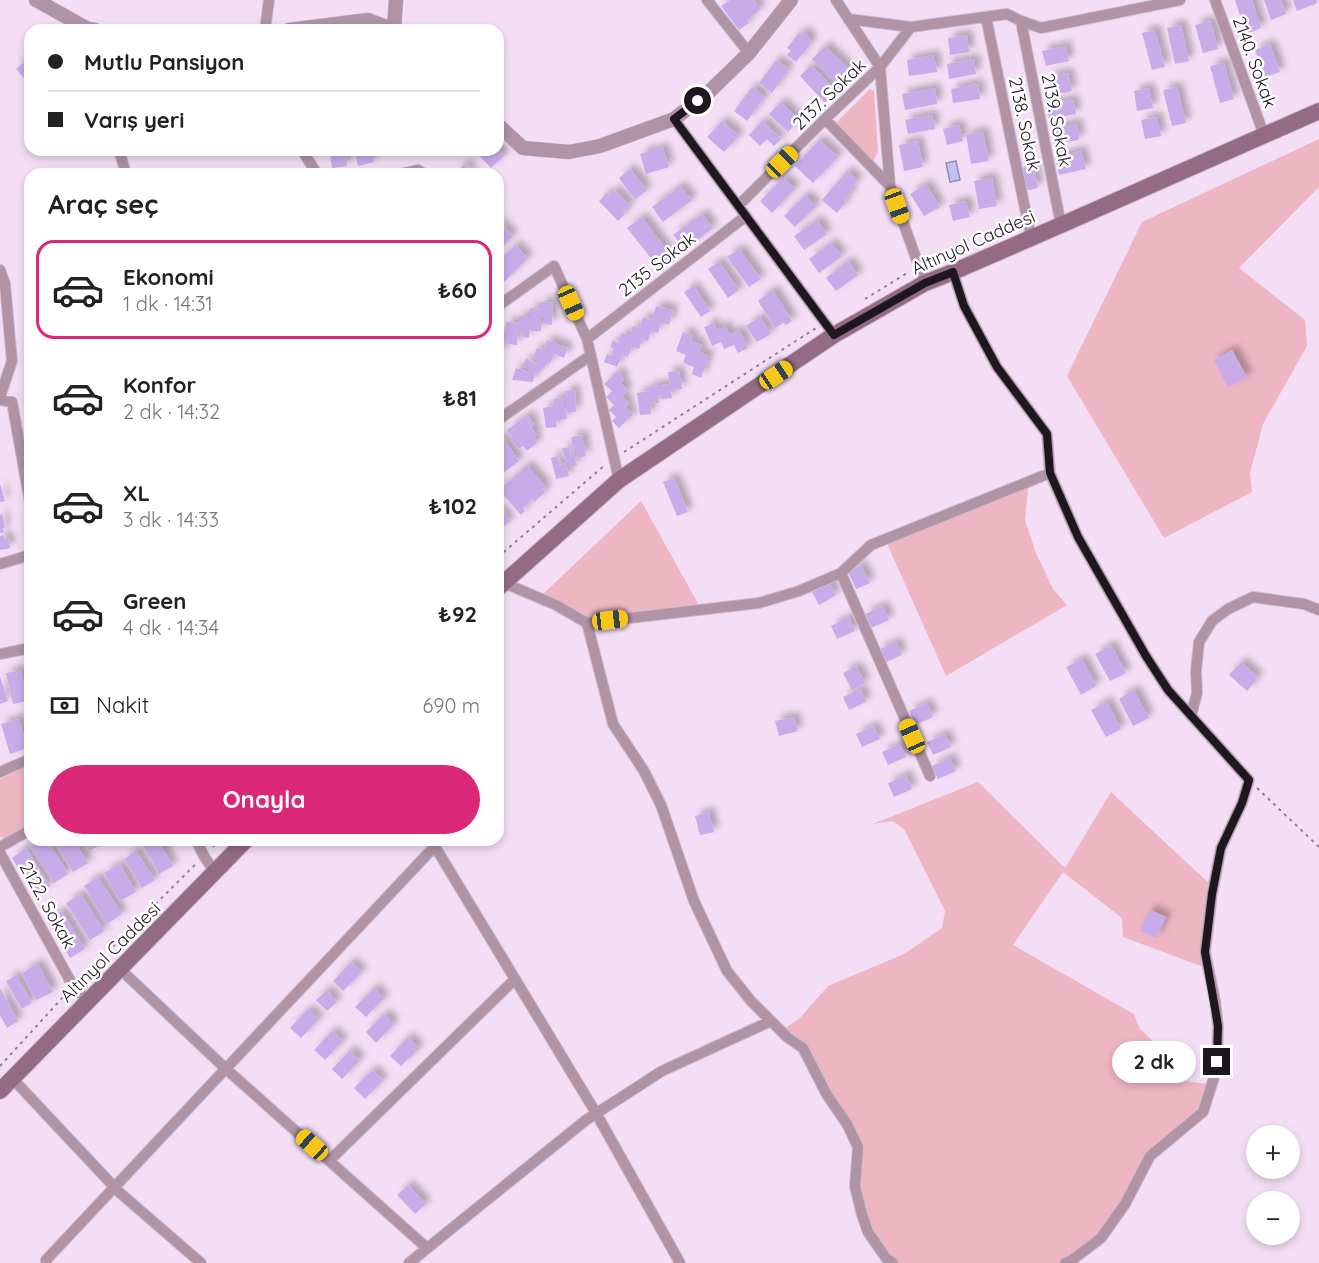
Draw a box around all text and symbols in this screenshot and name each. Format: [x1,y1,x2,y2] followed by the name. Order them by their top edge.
[1228,13,1282,111] street label: 2140. Sokak
[84,48,244,76] text: Mutlu Pansiyon
[787,53,871,135] street label: 2137. Sokak
[1037,71,1077,169] street label: 2139. Sokak
[1004,75,1046,173] street label: 2138. Sokak
[684,87,711,114] route start
[84,106,184,134] text: Varış yeri
[763,143,801,181] car
[882,186,912,226] car
[48,187,158,221] text: Araç seç
[908,204,1038,280] street label: Altınyol Caddesi
[614,227,700,301] street label: 2135 Sokak
[51,263,105,317] icon: car
[123,263,214,291] text: Ekonomi
[437,276,477,304] text: ₺60
[555,283,587,323] car
[123,291,213,316] text: 1 dk · 14:31
[756,357,796,393] car
[51,371,105,425] icon: car
[123,371,196,399] text: Konfor
[442,384,477,412] text: ₺81
[123,399,220,424] text: 2 dk · 14:32
[51,479,105,533] icon: car
[123,479,150,507] text: XL
[428,492,477,520] text: ₺102
[123,507,219,532] text: 3 dk · 14:33
[51,587,105,641] icon: car
[123,587,186,615] text: Green
[438,600,477,628] text: ₺92
[591,609,629,631] car
[123,615,219,640] text: 4 dk · 14:34
[48,689,81,722] icon: cash
[96,691,149,719] text: Nakit
[422,693,480,718] text: 690 m
[896,716,928,756] car
[48,765,480,834] button: Onayla
[15,858,81,952] street label: 2122. Sokak
[55,897,165,1007] street label: Altınyol Caddesi
[1112,1041,1196,1083] callout: 2 dk
[1203,1048,1230,1075] route end
[1134,1049,1174,1074] text: 2 dk
[1246,1125,1300,1245] map controls
[1246,1125,1300,1179] button: +
[293,1126,331,1164] car
[1246,1191,1300,1245] button: −

